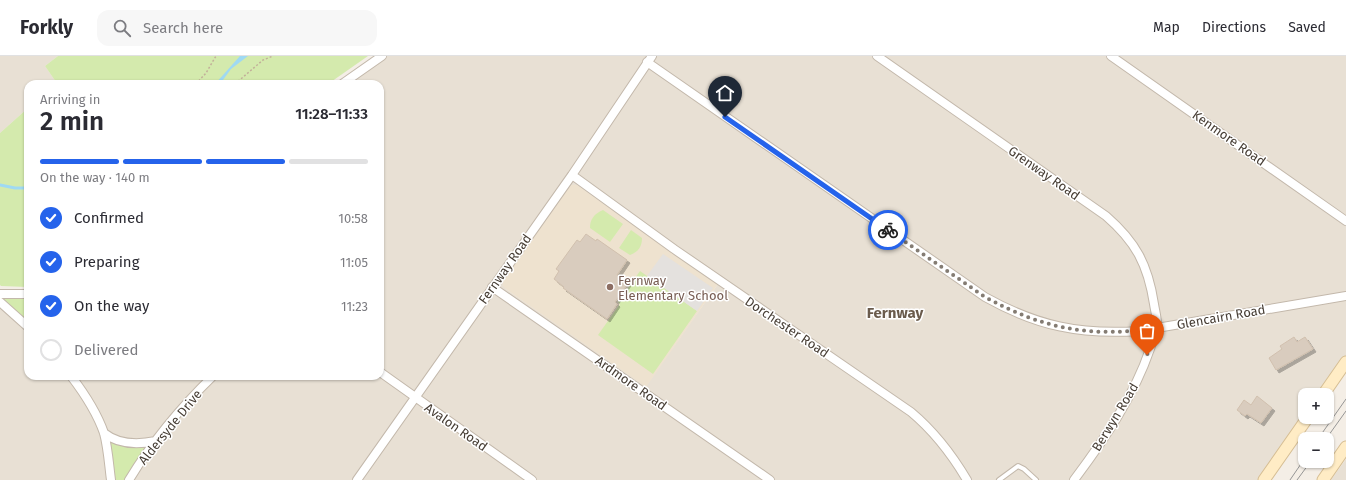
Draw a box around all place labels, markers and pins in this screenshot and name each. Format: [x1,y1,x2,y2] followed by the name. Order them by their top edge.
[708,76,742,117] pin
[618,273,728,303] place label: Fernway Elementary School
[605,282,615,292] marker: Fernway Elementary School
[1130,314,1164,355] pin

